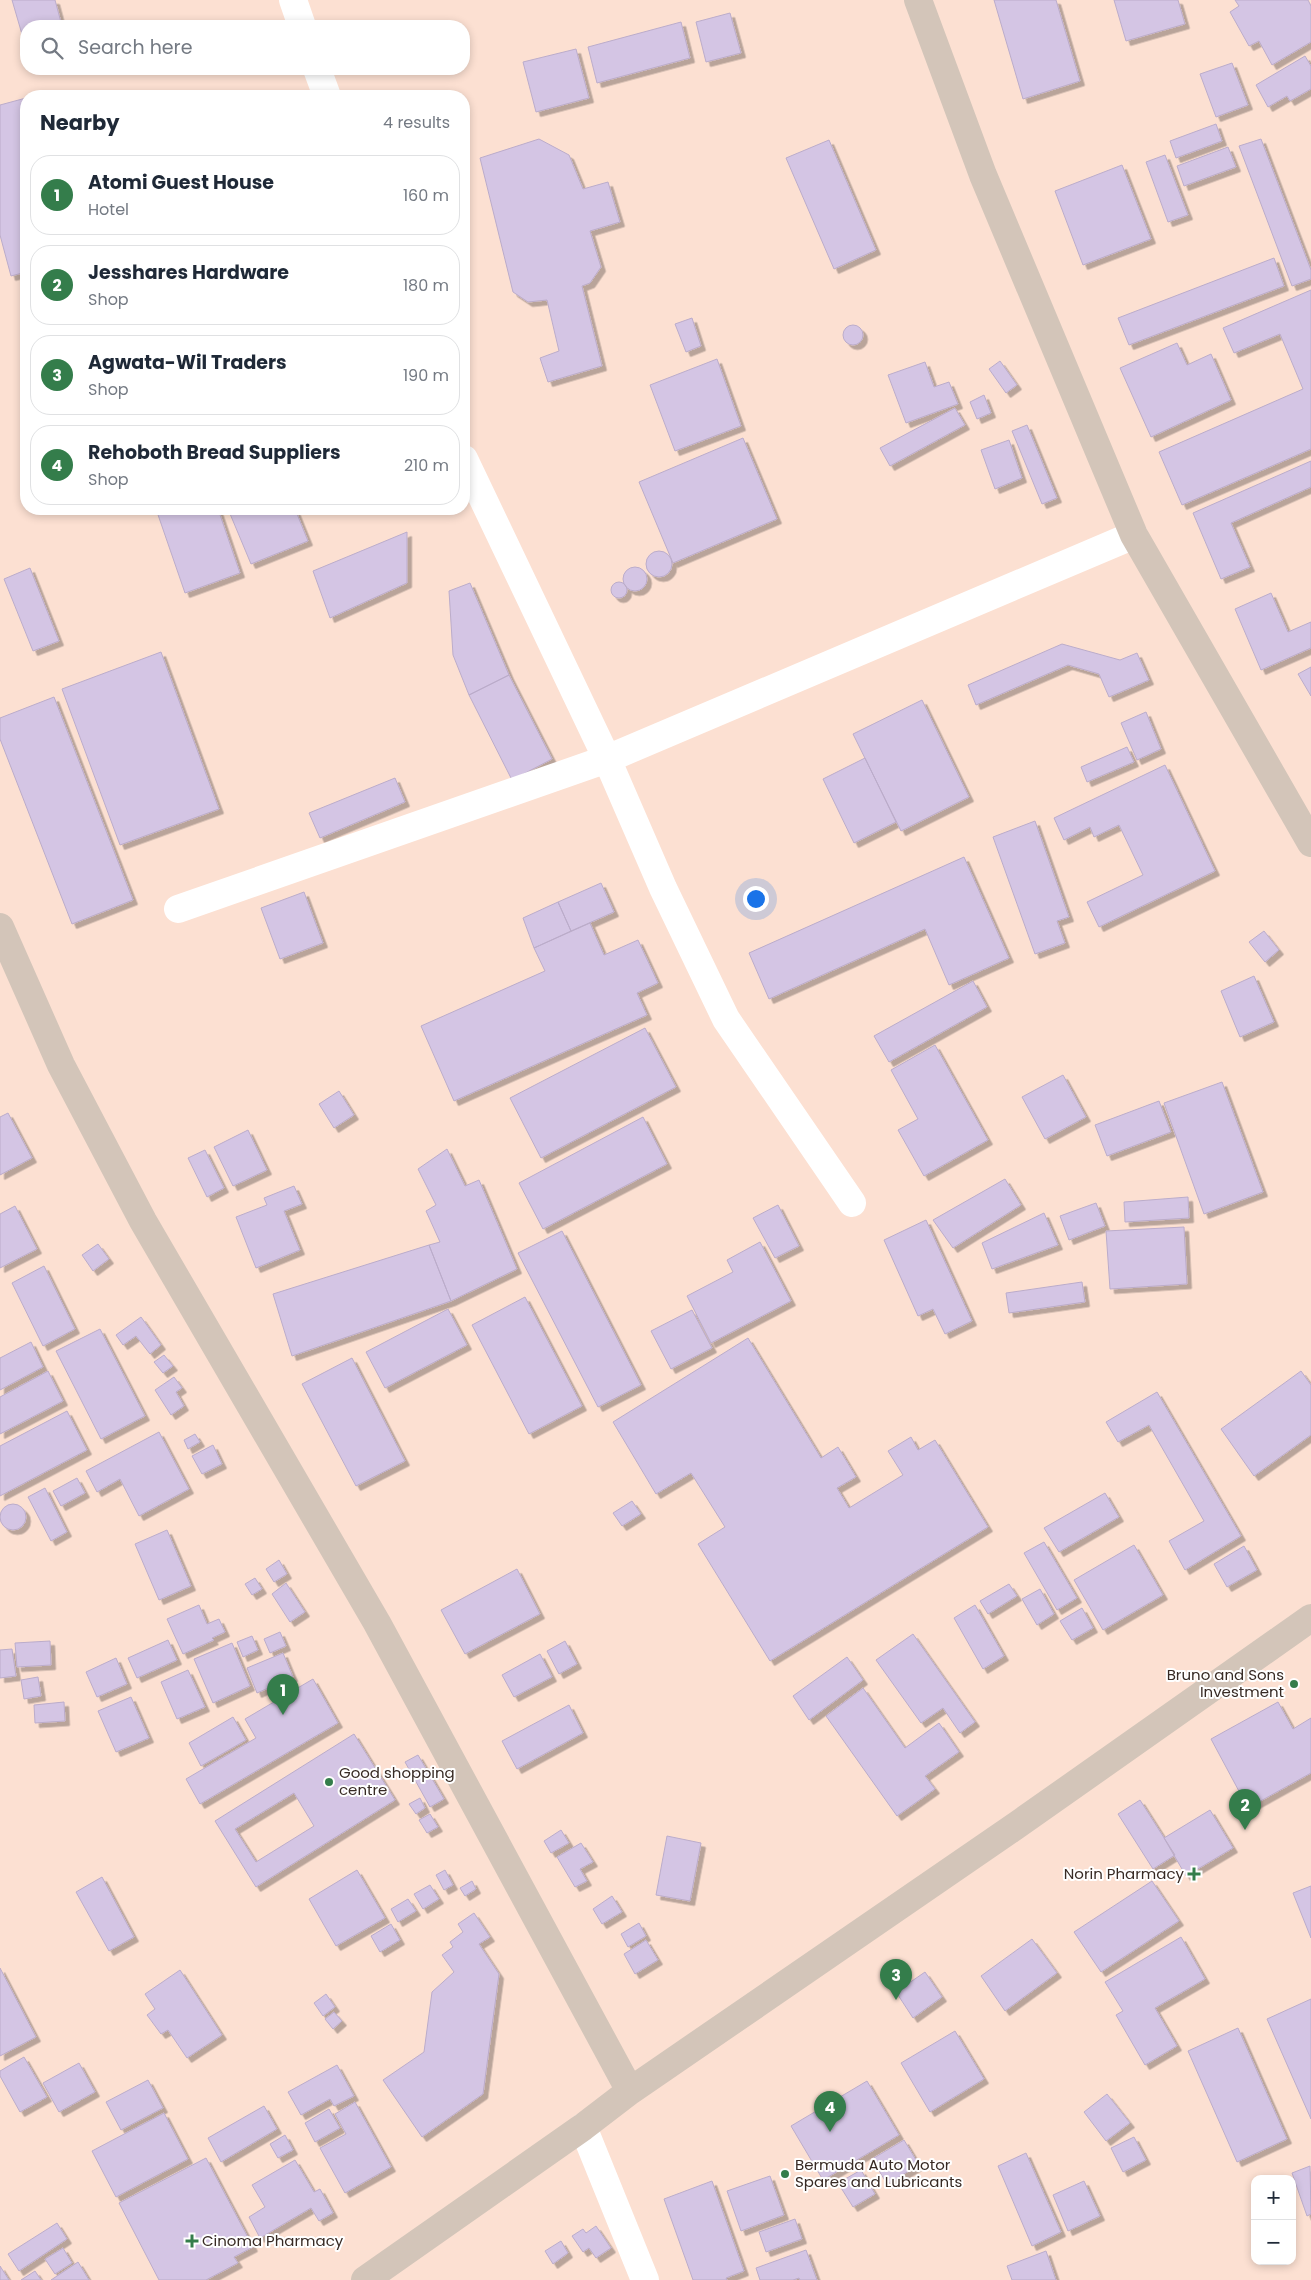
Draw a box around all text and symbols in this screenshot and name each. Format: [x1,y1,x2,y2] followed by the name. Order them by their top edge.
[20,20,470,75] search box
[38,34,66,62] icon: search
[78,34,192,61] text: Search here
[40,108,120,137] text: Nearby
[383,111,450,134] text: 4 results
[88,169,274,196] text: Atomi Guest House
[54,184,60,207] text: 1
[403,184,449,207] text: 160 m
[88,198,129,221] text: Hotel
[88,259,289,286] text: Jesshares Hardware
[52,274,62,297] text: 2
[403,274,449,297] text: 180 m
[88,288,129,311] text: Shop
[88,349,287,376] text: Agwata-Wil Traders
[52,364,62,387] text: 3
[403,364,449,387] text: 190 m
[88,378,129,401] text: Shop
[88,439,341,466] text: Rehoboth Bread Suppliers
[52,454,62,477] text: 4
[404,454,449,477] text: 210 m
[88,468,129,491] text: Shop
[743,886,769,912] your location
[1167,1664,1284,1702] place label: Bruno and Sons Investment
[267,1674,299,1715] pin: 1
[1288,1678,1300,1690] marker: Bruno and Sons Investment
[339,1762,455,1800] place label: Good shopping centre
[323,1776,335,1788] marker: Good shopping centre
[1229,1789,1261,1830] pin: 2
[1064,1863,1185,1884] place label: Norin Pharmacy
[1188,1868,1200,1880] marker: Norin Pharmacy
[880,1959,912,2000] pin: 3
[814,2091,846,2132] pin: 4
[795,2154,963,2192] place label: Bermuda Auto Motor Spares and Lubricants
[779,2168,791,2180] marker: Bermuda Auto Motor Spares and Lubricants
[1251,2175,1296,2265] map controls
[1251,2175,1296,2220] button: +
[1251,2220,1296,2265] button: −
[202,2230,344,2251] place label: Cinoma Pharmacy
[186,2235,198,2247] marker: Cinoma Pharmacy

